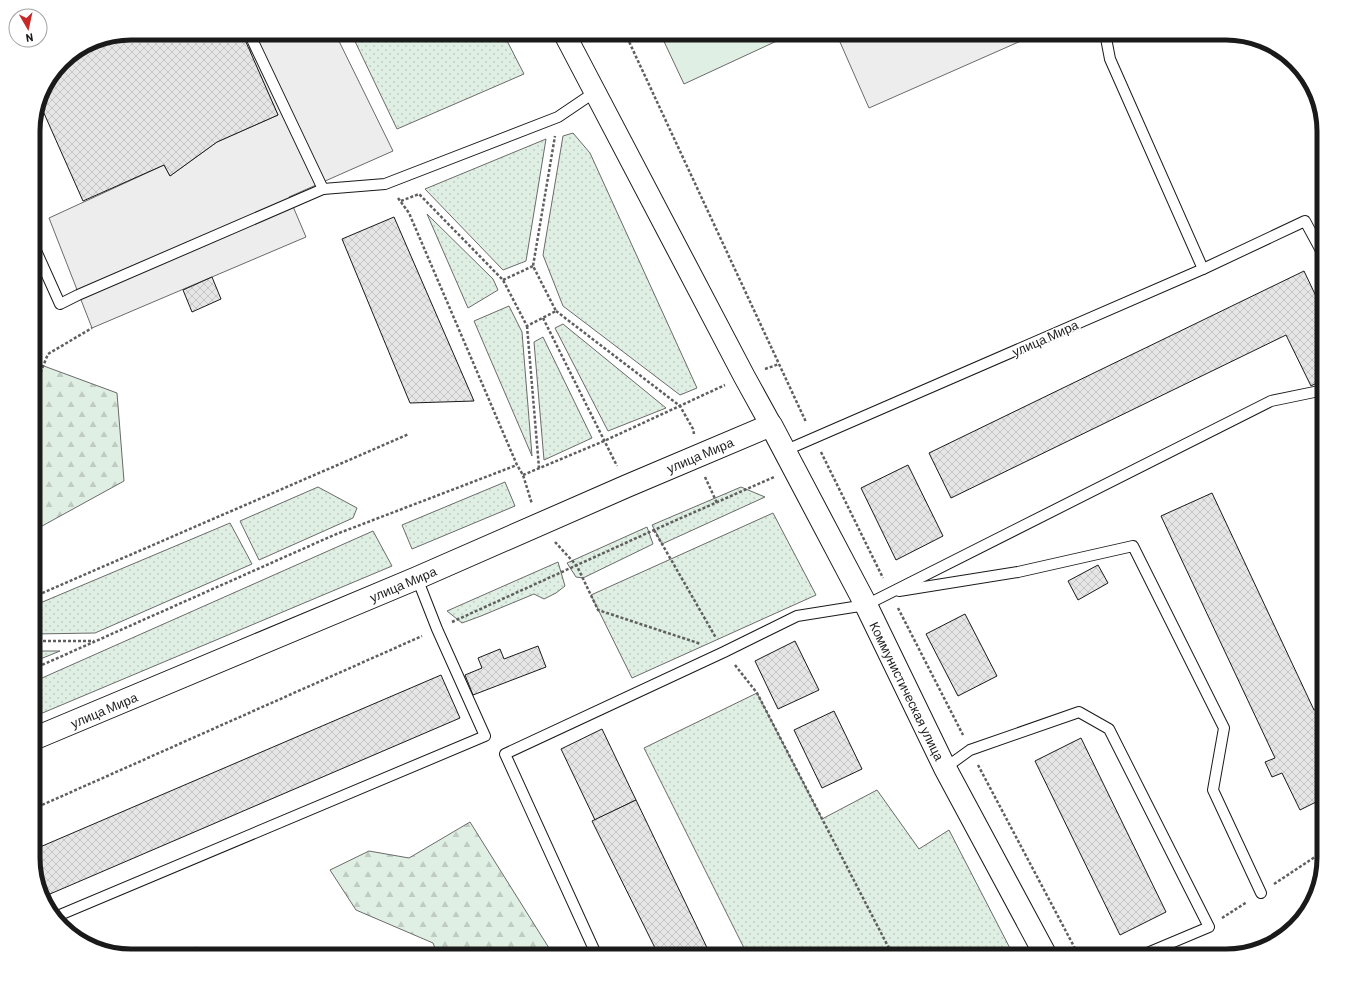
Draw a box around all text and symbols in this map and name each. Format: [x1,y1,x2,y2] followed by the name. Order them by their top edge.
[8,8,48,48] north arrow
[25,31,34,45] text: N
[1009,316,1081,360] street label: улица Мира
[664,433,736,476] street label: улица Мира
[367,562,439,605] street label: улица Мира
[866,619,948,764] street label: Коммунистическая улица
[68,688,140,731] street label: улица Мира

